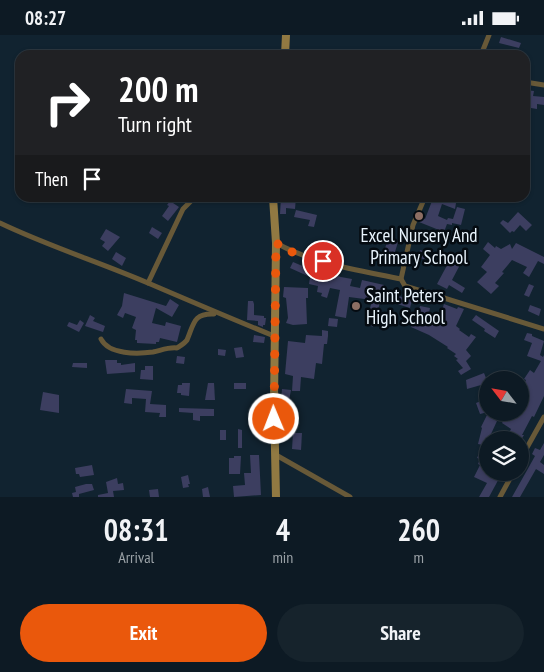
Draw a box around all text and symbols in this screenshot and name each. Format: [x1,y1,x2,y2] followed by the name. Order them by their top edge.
[25,6,66,30] text: 08:27
[118,66,199,112] text: 200 m
[35,70,100,135] icon: right
[118,110,192,138] text: Turn right
[78,165,106,193] icon: arrive
[35,167,68,191] text: Then
[413,210,425,222] marker: Excel Nursery And Primary School
[360,223,478,269] place label: Excel Nursery And Primary School
[302,240,344,282] pin
[309,247,337,275] icon: arrive
[366,283,446,329] place label: Saint Peters High School
[350,300,362,312] marker: Saint Peters High School
[479,371,529,421] north arrow
[479,371,529,481] map controls
[247,392,299,444] position arrow
[479,431,529,481] button: layers
[104,510,169,549] text: 08:31
[276,510,290,549] text: 4
[397,510,440,549] text: 260
[118,547,154,567] text: Arrival
[272,547,293,567] text: min
[413,547,424,567] text: m
[20,604,267,662] button: Exit
[277,604,524,662] button: Share

